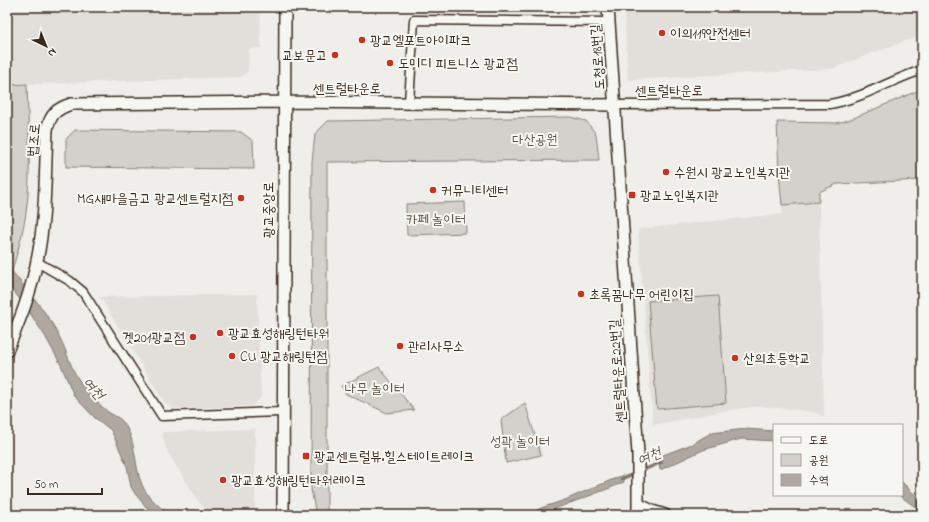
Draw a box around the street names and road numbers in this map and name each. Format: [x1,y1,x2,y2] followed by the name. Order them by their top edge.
[586,22,611,91] street label: 도청로18번길
[313,79,381,100] street label: 센트럴타운로
[635,81,703,102] street label: 센트럴타운로
[22,122,47,158] street label: 법조로
[259,182,280,238] street label: 광교중앙로
[604,318,633,424] street label: 센트럴타운로22번길

